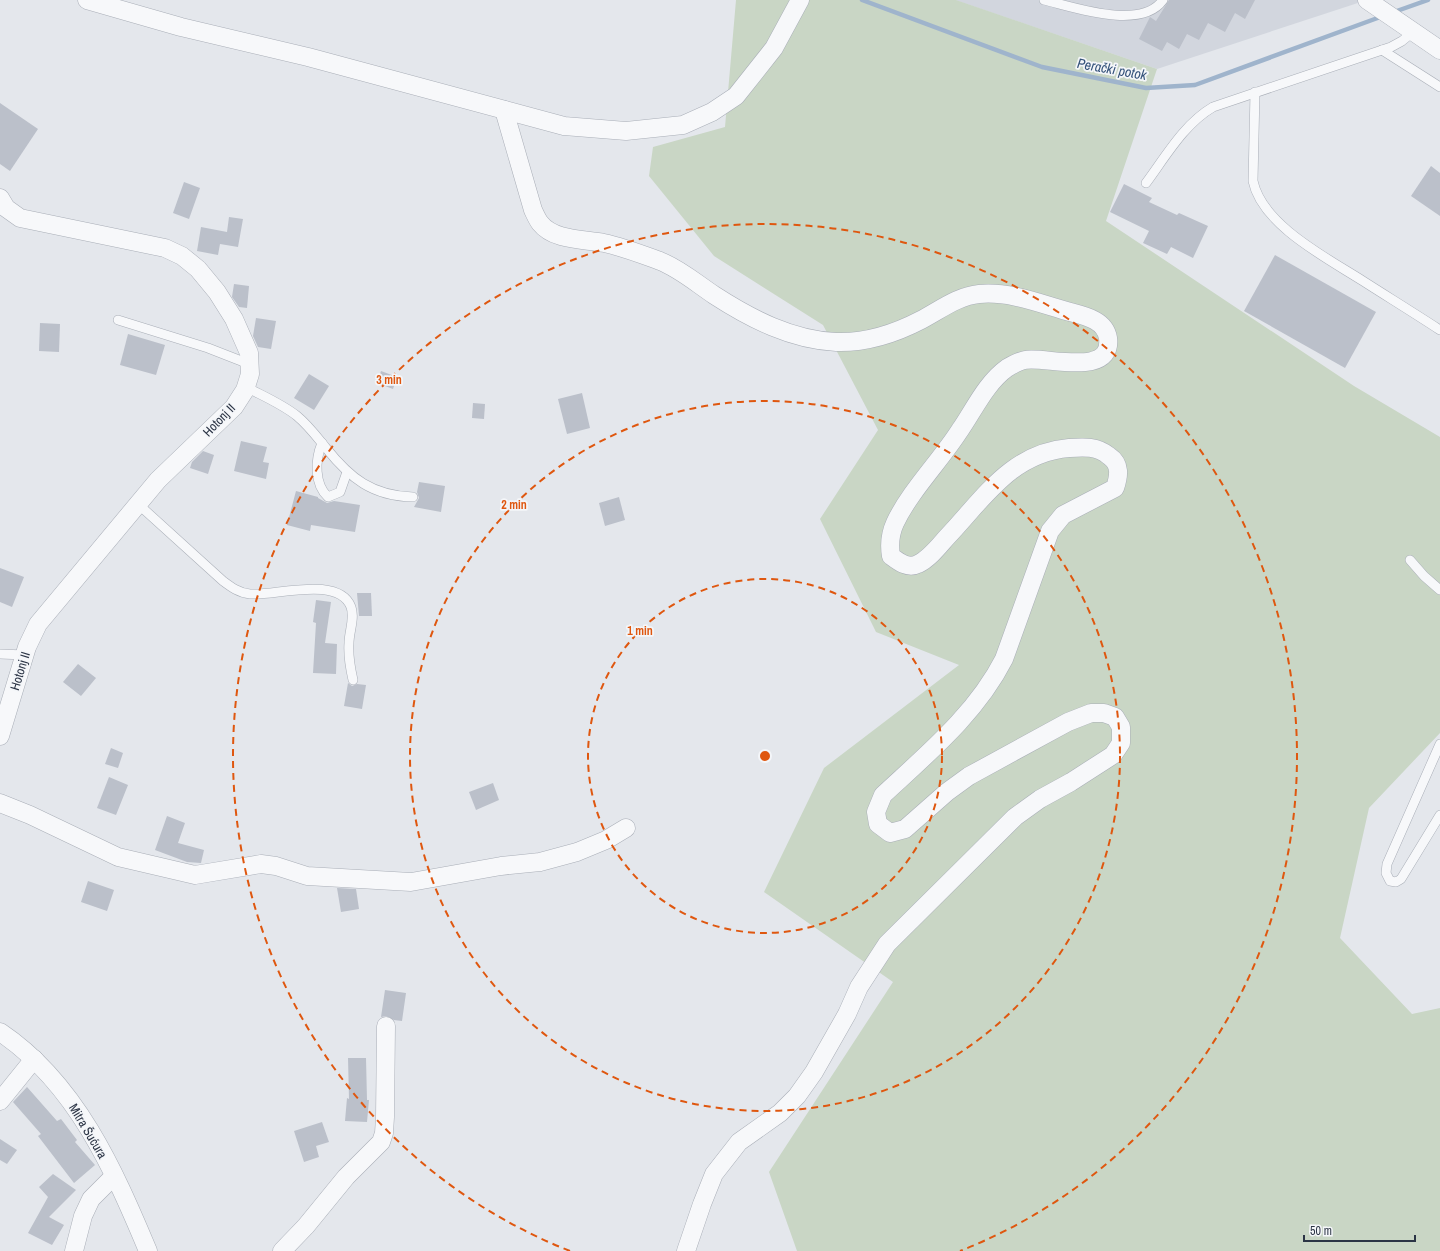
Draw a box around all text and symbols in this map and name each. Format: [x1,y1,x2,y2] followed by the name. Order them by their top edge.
[1076,54,1149,84] water label: Perački potok
[376,372,402,388] text: 3 min
[199,400,239,440] street label: Hotonj II
[501,497,527,513] text: 2 min
[627,623,653,639] text: 1 min
[6,649,34,692] street label: Hotonj II
[758,749,772,763] centre of rings
[65,1100,111,1162] street label: Mitra Šućura
[1304,1217,1415,1243] scale bar
[1310,1223,1332,1239] text: 50 m

